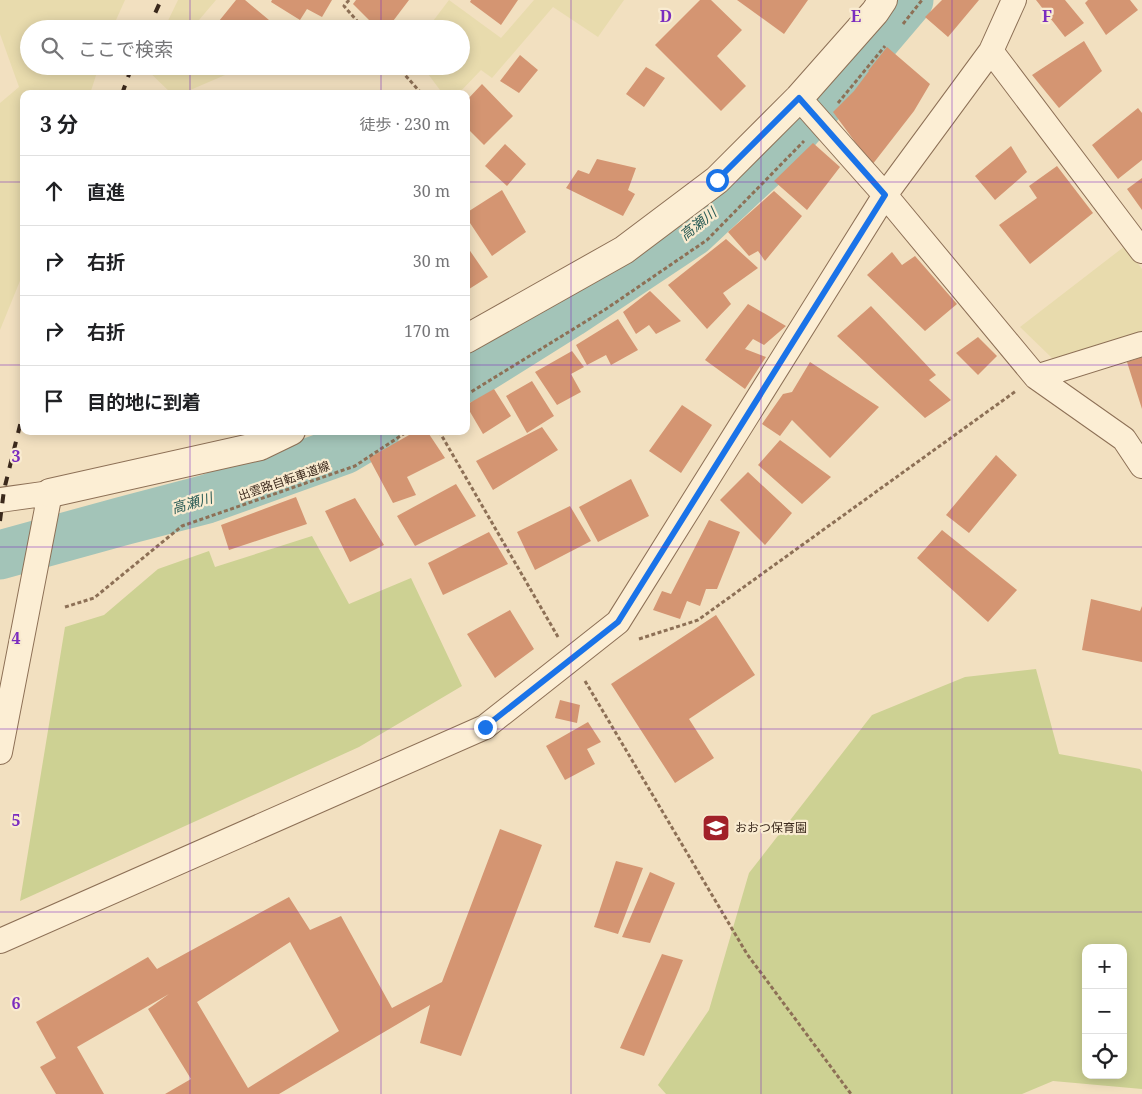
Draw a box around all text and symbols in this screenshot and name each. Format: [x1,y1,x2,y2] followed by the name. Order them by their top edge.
[660,5,672,27] text: D
[851,5,861,27] text: E
[1042,5,1052,27] text: F
[20,20,470,75] search box
[38,34,66,62] icon: search
[78,36,173,62] text: ここで検索
[40,110,78,138] text: 3 分
[360,113,450,135] text: 徒歩 · 230 m
[706,169,729,192] route start
[40,177,68,205] icon: ahead
[87,179,125,205] text: 直進
[413,180,450,202] text: 30 m
[675,202,722,244] water label: 高瀬川
[40,247,68,275] icon: right
[87,249,125,275] text: 右折
[413,250,450,272] text: 30 m
[40,317,68,345] icon: right
[87,319,125,345] text: 右折
[404,320,450,342] text: 170 m
[40,387,68,415] icon: arrive
[87,389,201,415] text: 目的地に到着
[11,445,21,467] text: 3
[236,457,332,504] street label: 出雲路自転車道線
[169,487,217,517] water label: 高瀬川
[11,627,21,649] text: 4
[474,716,497,739] route end
[11,809,21,831] text: 5
[701,813,731,843] school or university icon: おおつ保育園
[735,819,807,836] place label: おおつ保育園
[1082,944,1127,1079] map controls
[1082,944,1127,989] button: +
[1082,989,1127,1034] button: −
[11,992,21,1014] text: 6
[1082,1034,1127,1079] button: locate

